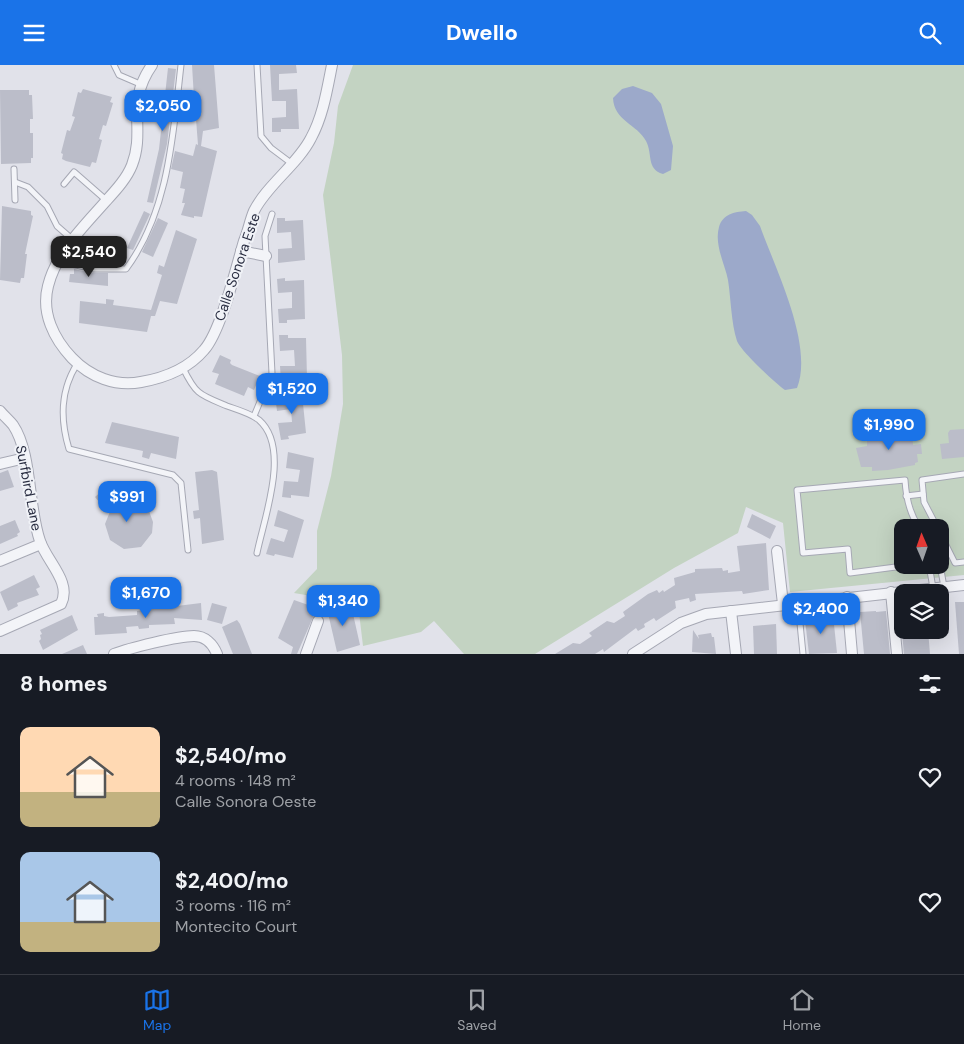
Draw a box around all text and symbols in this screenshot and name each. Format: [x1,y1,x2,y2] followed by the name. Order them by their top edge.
[446,18,518,47] text: Dwello
[20,19,48,47] icon: menu
[916,19,944,47] icon: search
[122,89,204,132] pin: $2,050
[135,95,191,116] text: $2,050
[210,211,264,323] street label: Calle Sonora Este
[48,235,130,278] pin: $2,540
[62,241,116,262] text: $2,540
[251,373,333,415] pin: $1,520
[267,378,317,399] text: $1,520
[848,409,930,451] pin: $1,990
[863,414,915,435] text: $1,990
[12,444,46,532] street label: Surfbird Lane
[97,481,157,523] pin: $991
[109,486,145,507] text: $991
[894,519,949,574] north arrow
[894,519,949,639] map controls
[105,577,187,619] pin: $1,670
[121,582,171,603] text: $1,670
[894,584,949,639] button: layers
[302,585,384,627] pin: $1,340
[318,590,368,611] text: $1,340
[780,593,862,635] pin: $2,400
[793,598,849,619] text: $2,400
[20,670,108,698] text: 8 homes
[916,670,944,698] icon: filters
[175,742,287,770] text: $2,540/mo
[60,747,120,807] icon: home
[916,763,944,791] icon: heart
[175,770,296,791] text: 4 rooms · 148 m²
[175,791,316,812] text: Calle Sonora Oeste
[175,867,288,895] text: $2,400/mo
[60,872,120,932] icon: home
[916,888,944,916] icon: heart
[175,895,291,916] text: 3 rooms · 116 m²
[175,916,297,937] text: Montecito Court
[143,986,171,1034] tab: Map
[457,986,497,1034] tab: Saved
[783,986,821,1034] tab: Home

